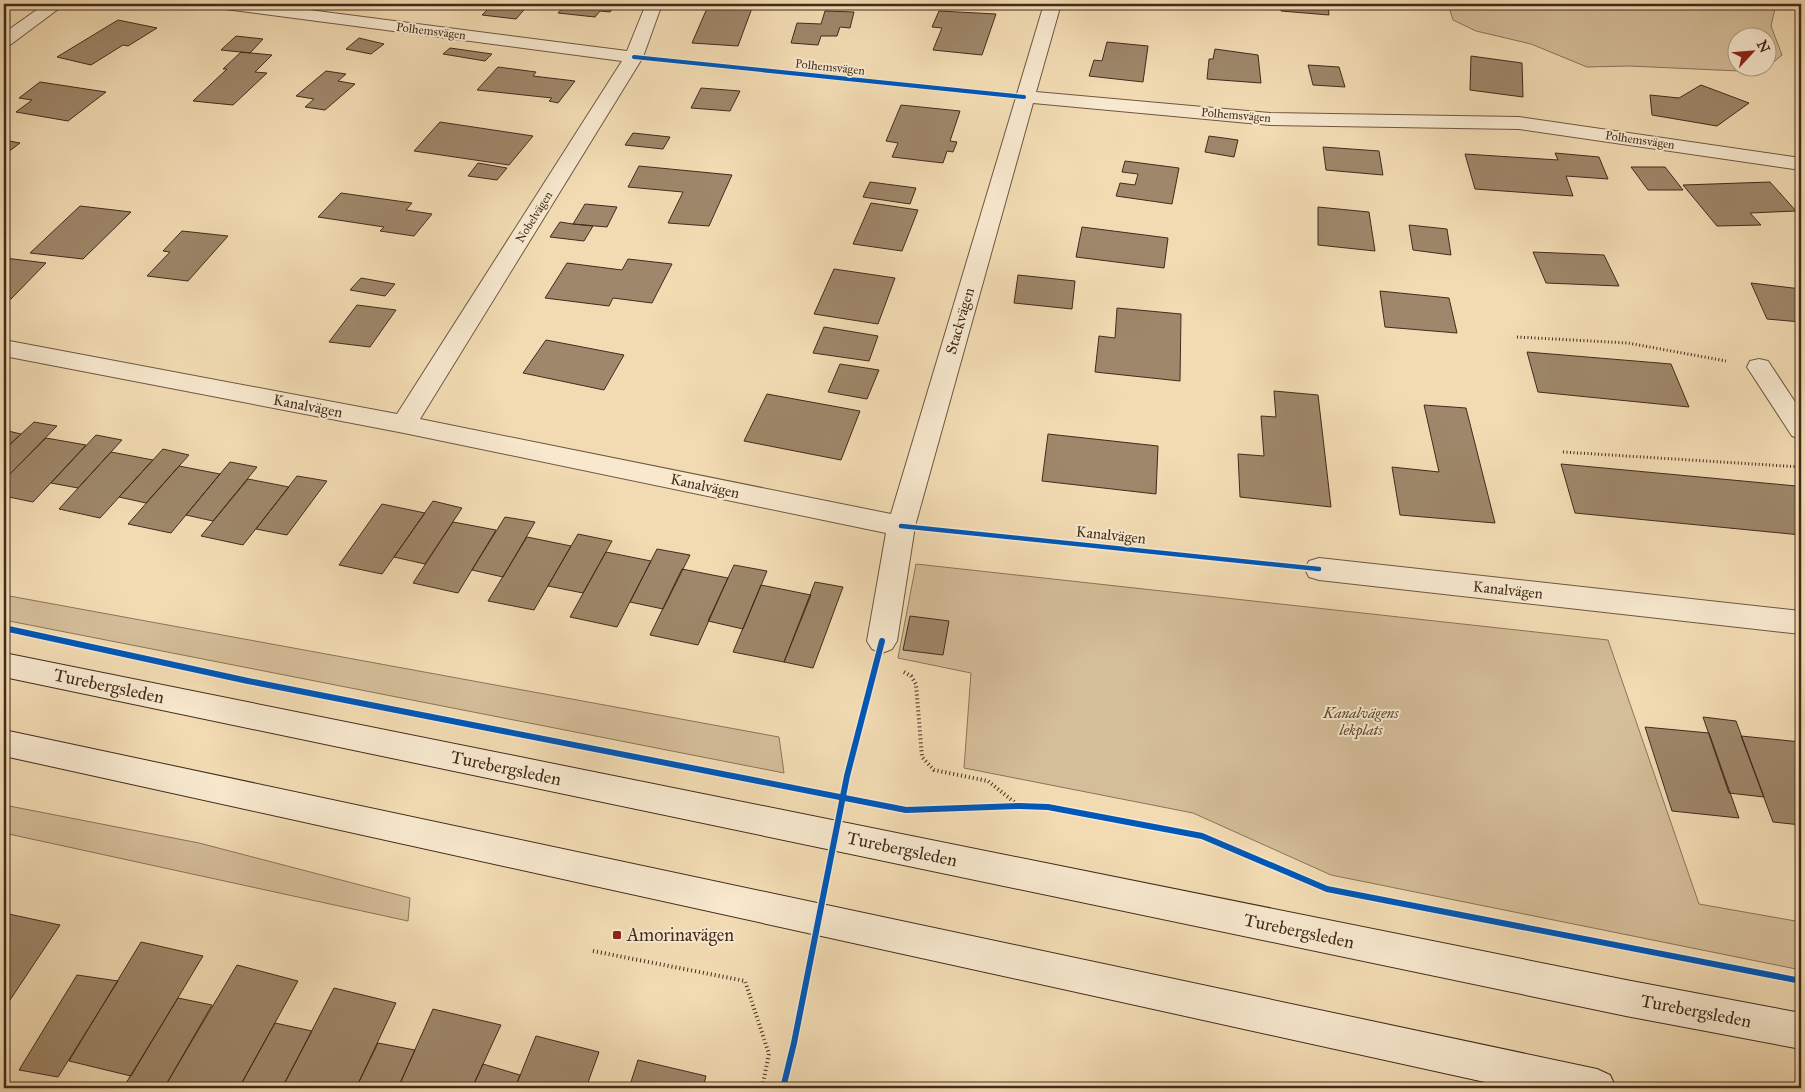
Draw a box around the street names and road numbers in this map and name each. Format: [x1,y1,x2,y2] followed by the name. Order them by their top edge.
[395,20,467,43] street label: Polhemsvägen
[794,56,866,79] street label: Polhemsvägen
[1200,105,1272,126] street label: Polhemsvägen
[1604,128,1676,153] street label: Polhemsvägen
[513,188,556,246] street label: Nobelvägen
[942,286,978,356] street label: Stackvägen
[272,390,344,422] street label: Kanalvägen
[669,470,741,502] street label: Kanalvägen
[1075,522,1147,548] street label: Kanalvägen
[1472,577,1544,603] street label: Kanalvägen
[52,664,166,709] street label: Turebergsleden
[449,746,563,791] street label: Turebergsleden
[845,827,959,872] street label: Turebergsleden
[1242,909,1356,954] street label: Turebergsleden
[1639,989,1753,1034] street label: Turebergsleden

